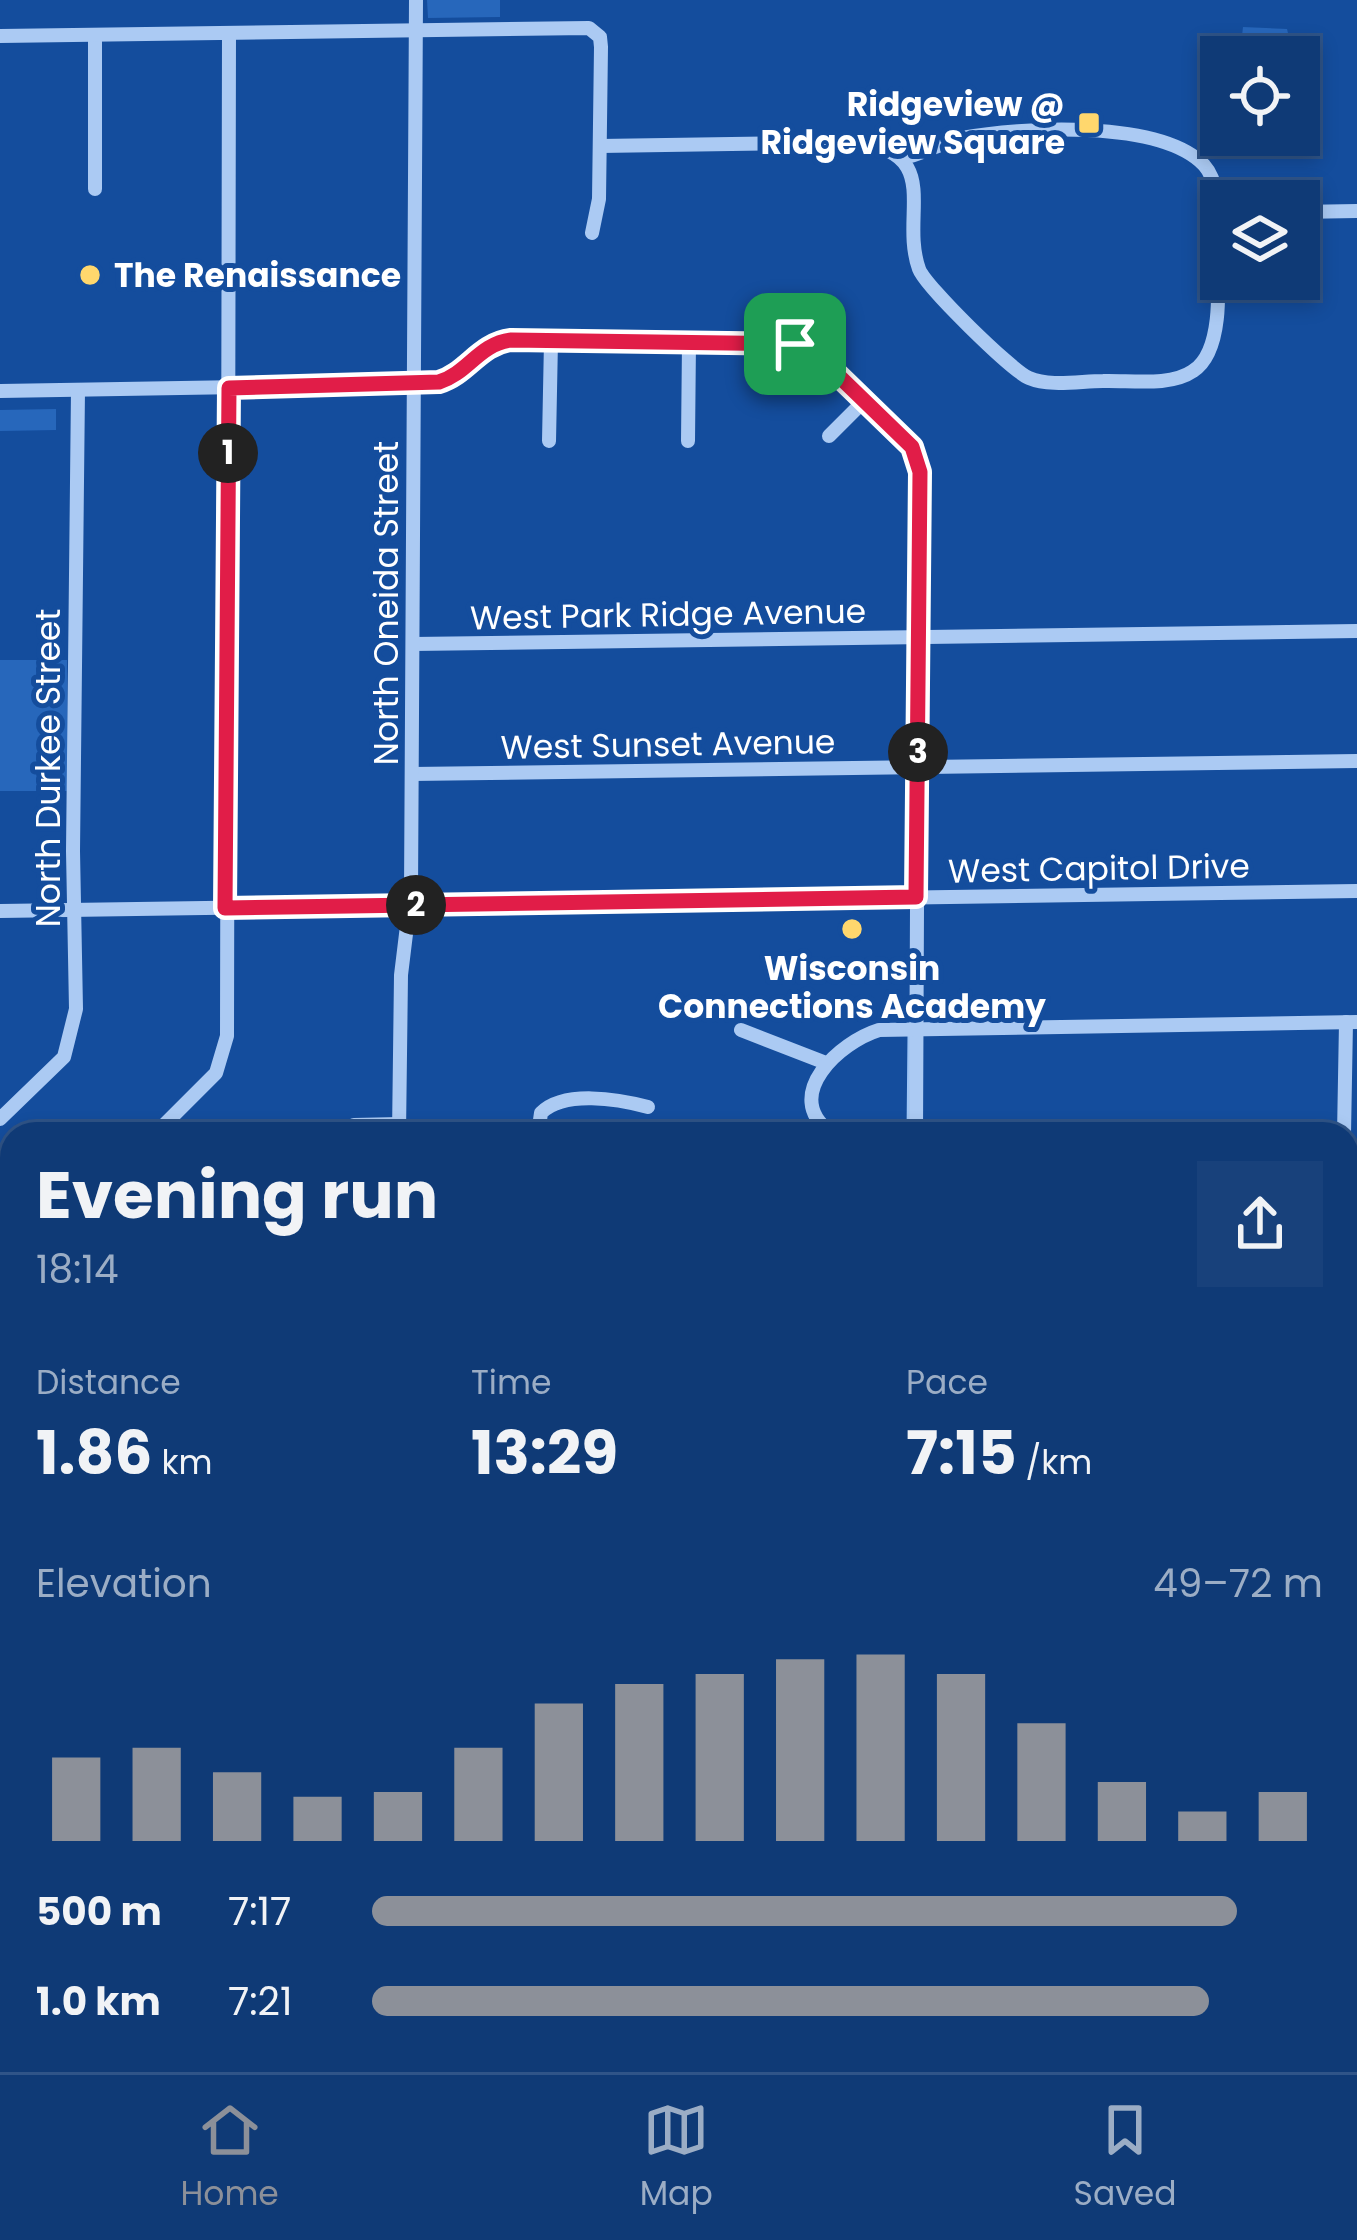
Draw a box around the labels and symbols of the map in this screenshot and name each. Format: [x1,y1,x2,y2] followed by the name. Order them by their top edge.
[761,81,1065,166] place label: Ridgeview @ Ridgeview Square
[1076,110,1102,136] marker: Ridgeview @ Ridgeview Square
[114,252,401,299] place label: The Renaissance
[77,262,103,288] marker: The Renaissance
[744,293,846,395] pin
[198,423,258,483] pin: 1
[363,441,410,765] street label: North Oneida Street
[470,588,867,641] street label: West Park Ridge Avenue
[25,609,72,927] street label: North Durkee Street
[500,718,836,771] street label: West Sunset Avenue
[888,722,948,782] pin: 3
[948,842,1250,895] street label: West Capitol Drive
[386,875,446,935] pin: 2
[839,916,865,942] marker: Wisconsin Connections Academy
[658,945,1046,1030] place label: Wisconsin Connections Academy

